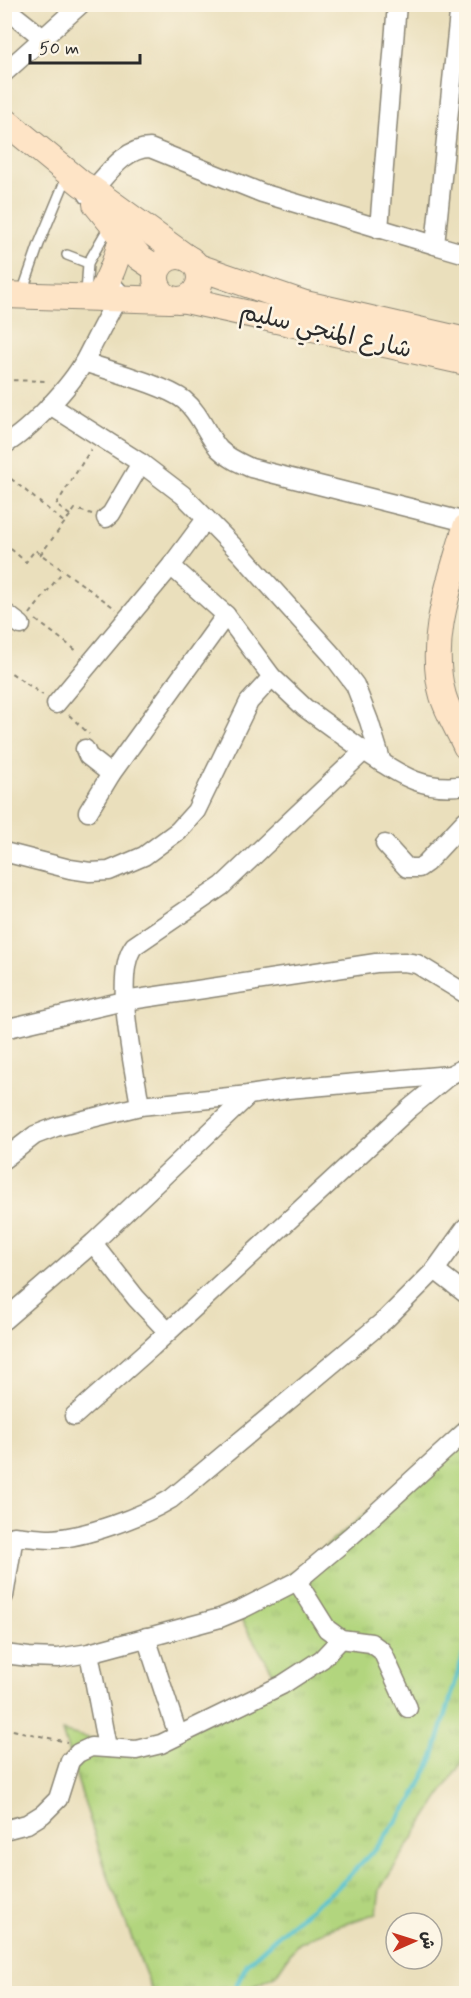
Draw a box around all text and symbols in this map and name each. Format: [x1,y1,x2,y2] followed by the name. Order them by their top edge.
[30,27,140,65] scale bar
[39,37,79,61] text: 50 m
[236,297,415,370] street label: شارع المنجي سليم
[384,1911,444,1971] north arrow
[417,1931,438,1950] text: ش

